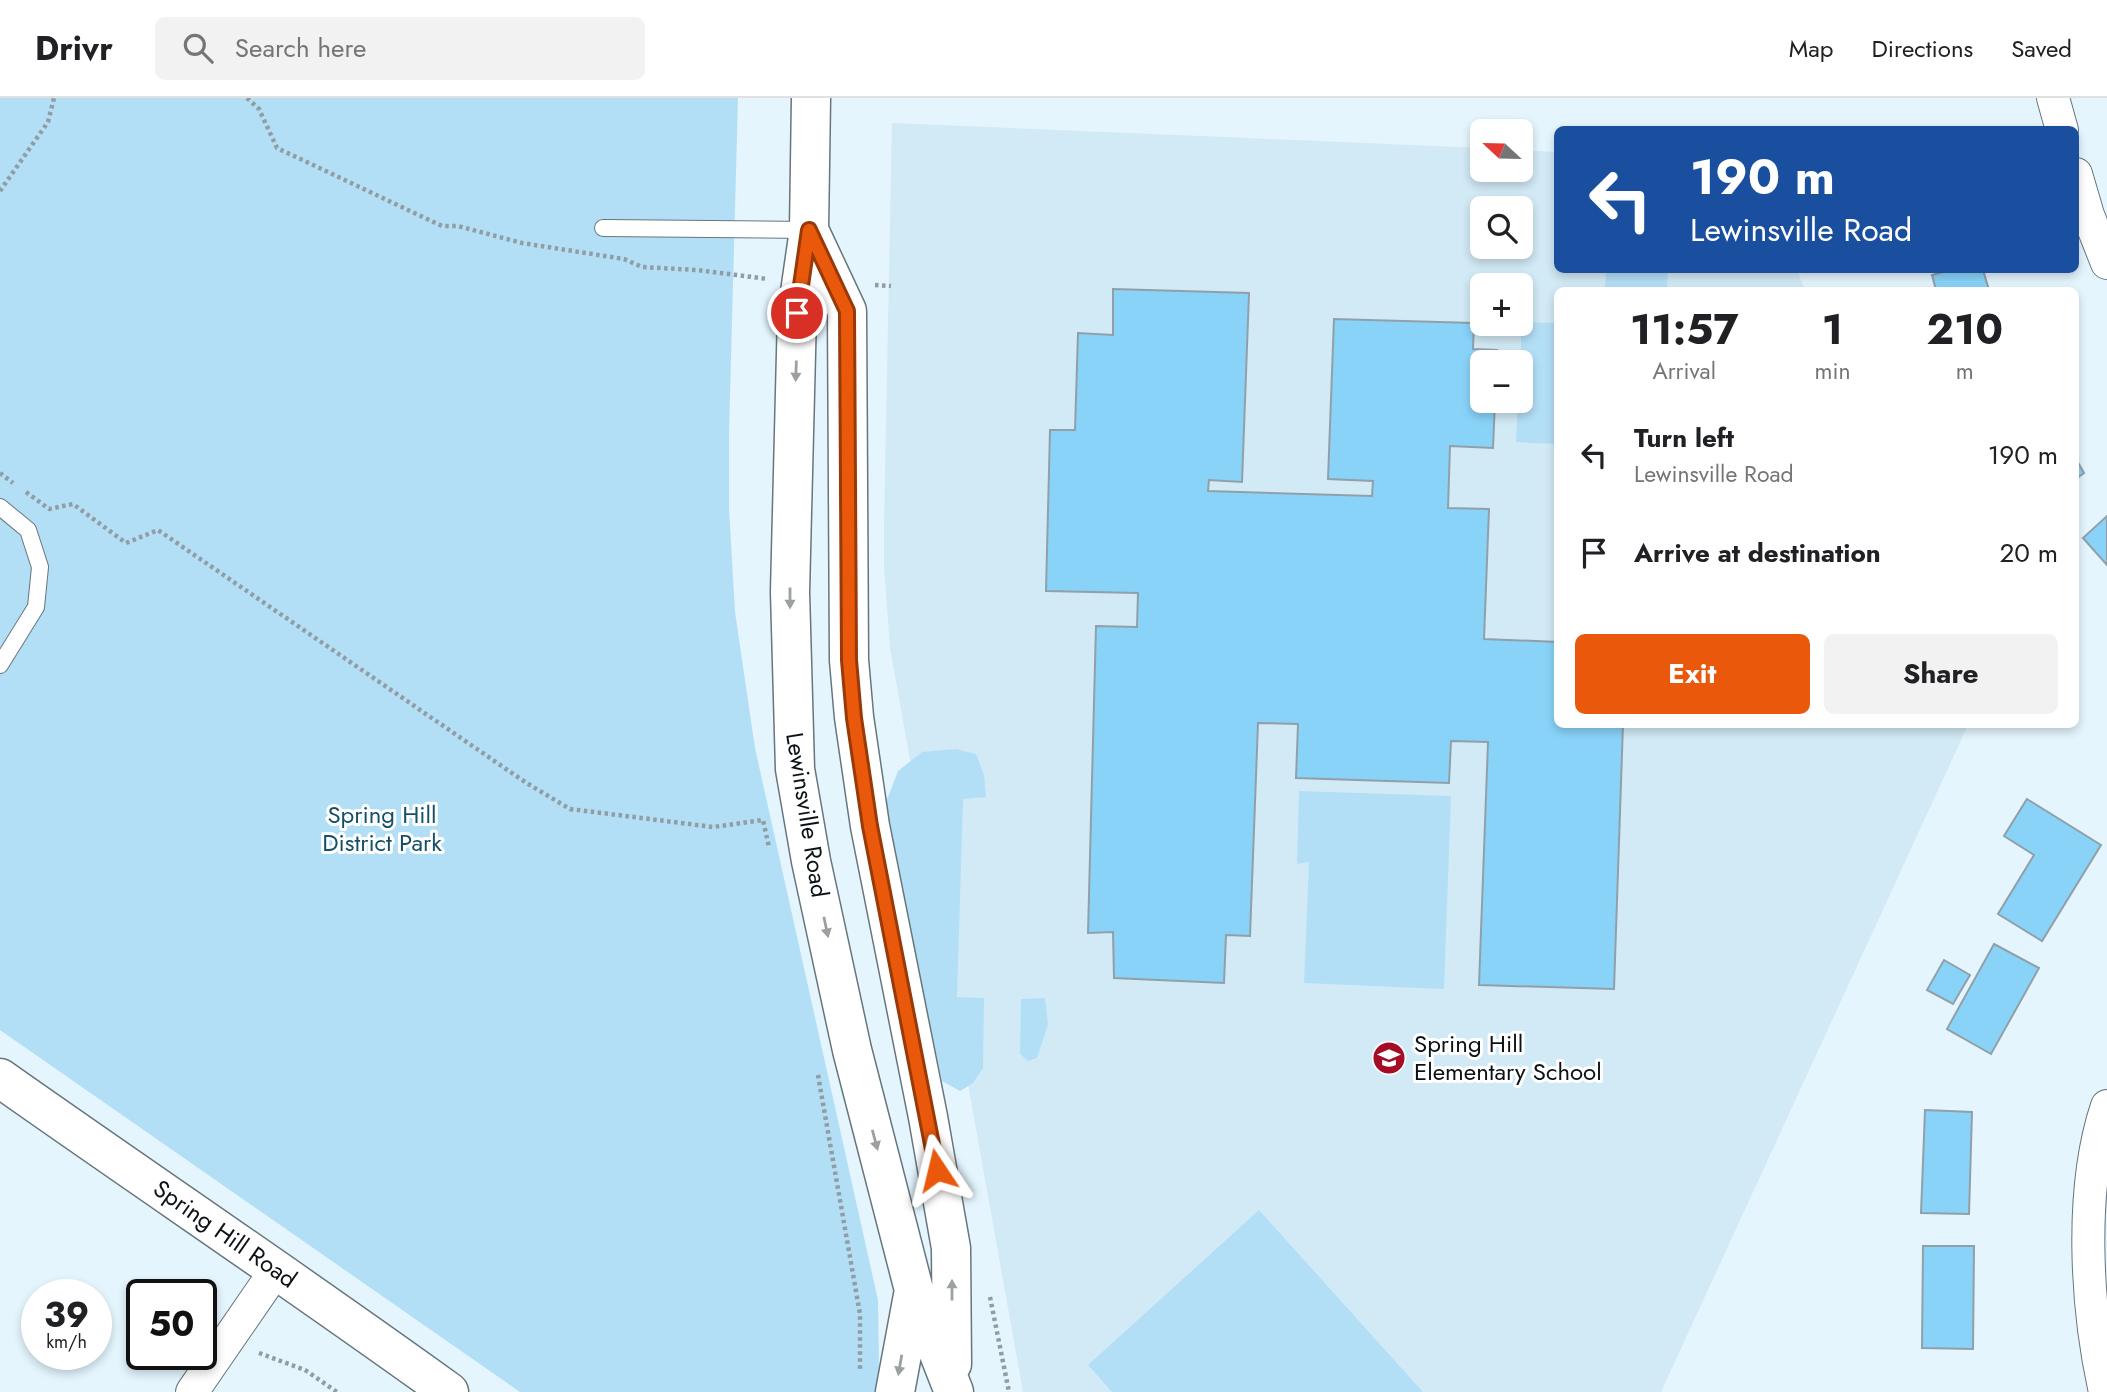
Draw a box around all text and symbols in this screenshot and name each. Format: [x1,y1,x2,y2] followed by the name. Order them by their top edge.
[155,17,645,80] search box
[35,25,113,72] text: Drivr
[179,29,217,67] icon: search
[235,29,366,67] text: Search here
[1789,31,1834,66] text: Map
[1872,31,1973,66] text: Directions
[2011,31,2072,66] text: Saved
[1470,119,1533,182] north arrow
[1470,119,1533,413] map controls
[1690,142,1835,212] text: 190 m
[1575,154,1666,245] icon: left
[1470,196,1533,259] button: search
[1690,207,1912,253] text: Lewinsville Road
[1470,273,1533,336] button: +
[767,283,827,343] pin
[778,294,816,332] icon: arrive
[1630,299,1739,360] text: 11:57
[1822,299,1843,360] text: 1
[1926,299,2003,360] text: 210
[1470,350,1533,413] button: −
[1653,354,1716,388] text: Arrival
[1814,354,1850,388] text: min
[1956,354,1974,388] text: m
[790,360,801,382] one-way arrow
[1634,419,1734,457] text: Turn left
[1575,436,1613,474] icon: left
[1988,436,2058,474] text: 190 m
[1634,457,1794,491] text: Lewinsville Road
[1575,534,1613,572] icon: arrive
[1634,534,1881,572] text: Arrive at destination
[2000,534,2058,572] text: 20 m
[784,588,796,610] one-way arrow
[1575,634,1810,714] button: Exit
[1824,634,2058,714] button: Share
[777,730,838,900] street label: Lewinsville Road
[322,797,442,860] park label: Spring Hill District Park
[820,916,831,938] one-way arrow
[1414,1026,1602,1089] place label: Spring Hill Elementary School
[1370,1039,1408,1077] school or university icon: Spring Hill Elementary School
[870,1129,881,1151] one-way arrow
[900,1133,974,1207] position arrow
[146,1171,304,1296] street label: Spring Hill Road
[126,1279,217,1370] speed limit sign: 50
[946,1279,958,1301] one-way arrow
[44,1290,89,1340] text: 39
[46,1329,87,1355] text: km/h
[894,1354,905,1376] one-way arrow

